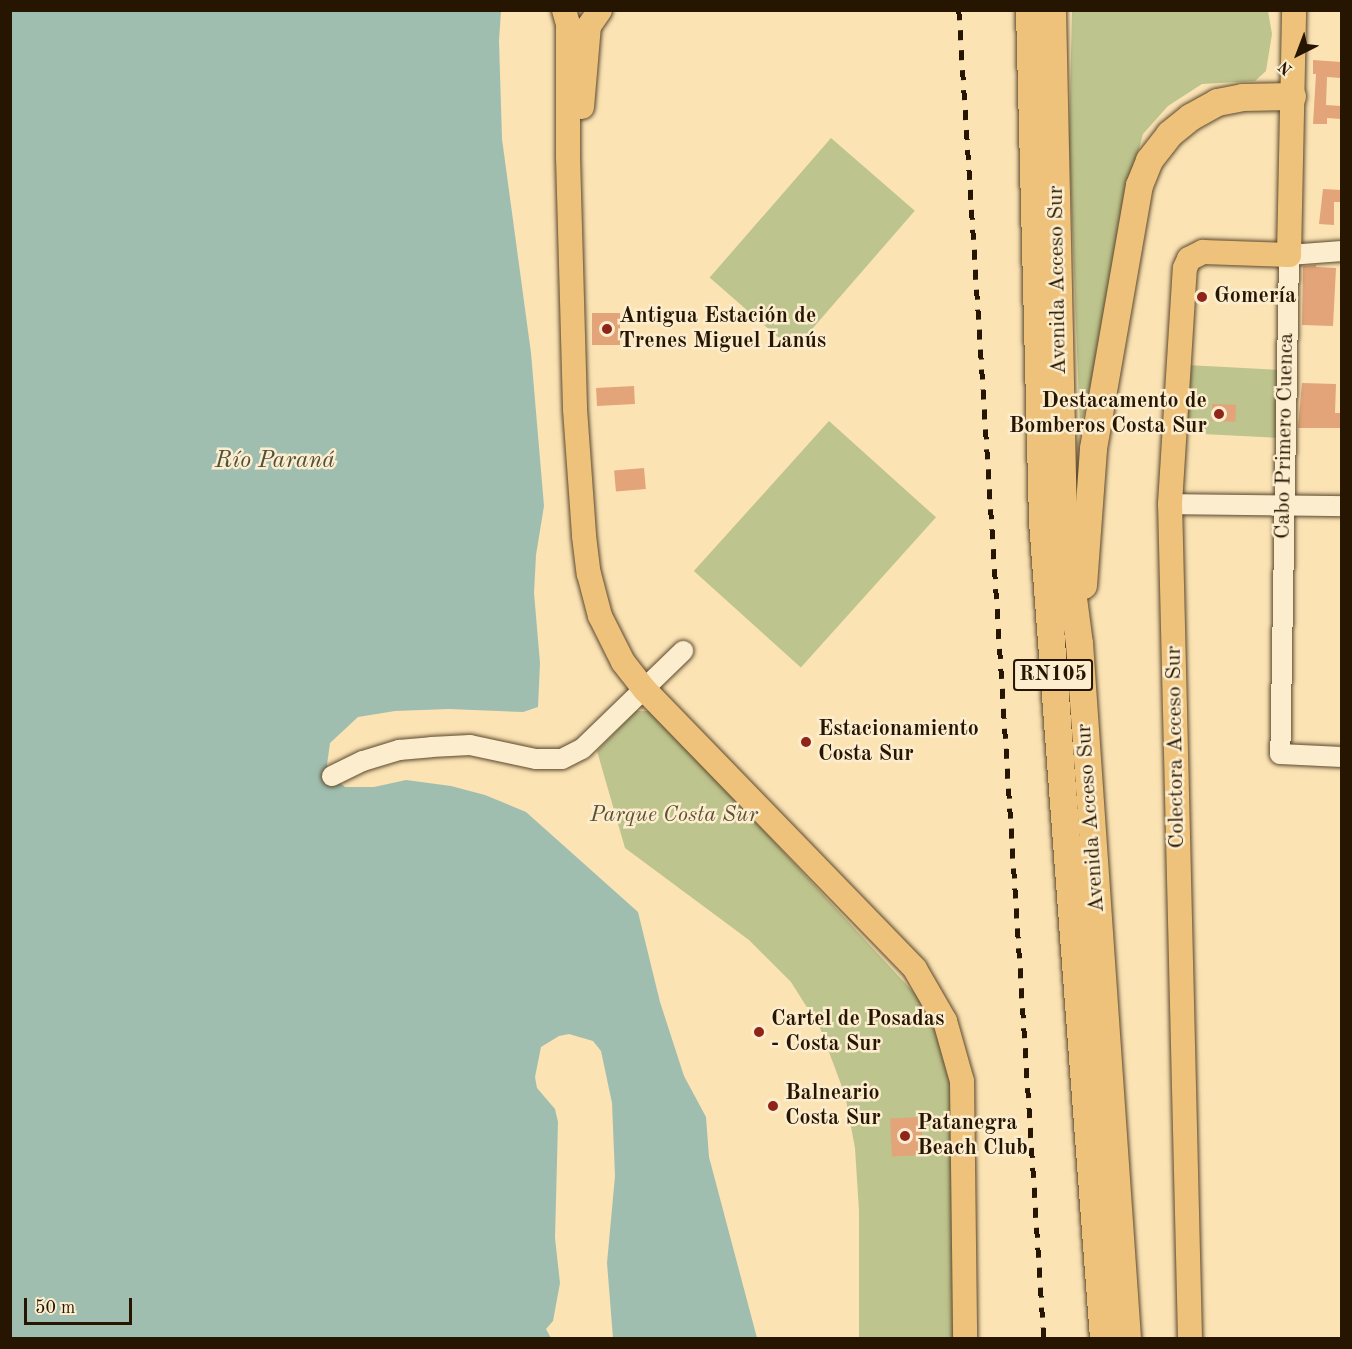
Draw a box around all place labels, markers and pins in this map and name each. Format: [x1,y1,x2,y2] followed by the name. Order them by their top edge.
[1214,284,1296,310] place label: Gomería
[1195,290,1209,304] marker: Gomería
[619,303,826,354] place label: Antigua Estación de Trenes Miguel Lanús
[600,322,614,336] marker: Antigua Estación de Trenes Miguel Lanús
[1009,388,1207,440] place label: Destacamento de Bomberos Costa Sur
[1212,407,1226,421] marker: Destacamento de Bomberos Costa Sur
[818,716,979,768] place label: Estacionamiento Costa Sur
[799,735,813,749] marker: Estacionamiento Costa Sur
[771,1006,944,1058] place label: Cartel de Posadas - Costa Sur
[752,1025,766,1039] marker: Cartel de Posadas - Costa Sur
[785,1080,881,1132] place label: Balneario Costa Sur
[766,1099,780,1113] marker: Balneario Costa Sur
[917,1110,1028,1162] place label: Patanegra Beach Club
[898,1129,912,1143] marker: Patanegra Beach Club

